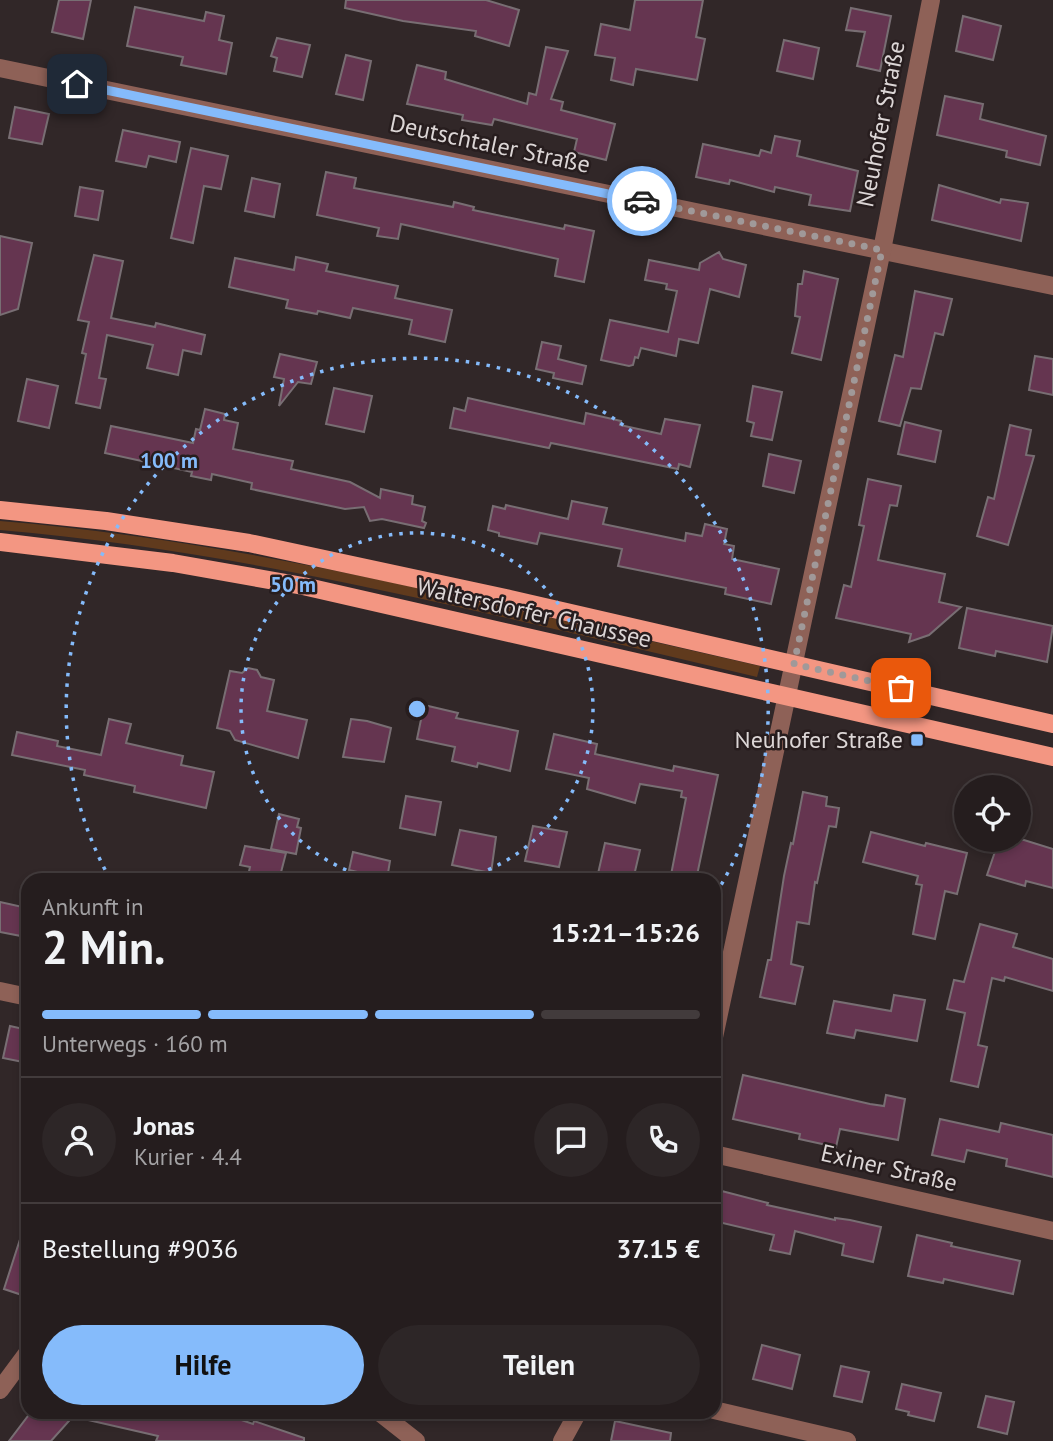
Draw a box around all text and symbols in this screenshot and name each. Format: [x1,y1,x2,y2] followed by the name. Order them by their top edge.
[849,38,912,210] street label: Neuhofer Straße
[47,54,107,114] pin
[58,65,96,103] icon: home
[387,107,593,180] street label: Deutschtaler Straße
[607,166,677,236] courier
[623,182,661,220] icon: car
[140,447,198,474] text: 100 m
[414,570,655,655] street label: Waltersdorfer Chaussee
[270,571,316,598] text: 50 m
[871,658,931,718] pin
[882,669,920,707] icon: bag
[405,697,429,721] centre of rings
[735,724,903,755] place label: Neuhofer Straße
[909,732,925,748] marker: Neuhofer Straße
[954,775,1031,852] map controls
[954,775,1031,852] button: locate
[42,892,144,921] text: Ankunft in
[551,916,700,949] text: 15:21–15:26
[42,917,165,977] text: 2 Min.
[42,1029,228,1058] text: Unterwegs · 160 m
[42,1103,116,1177] button: person
[534,1103,608,1177] button: chat
[626,1103,700,1177] button: phone
[134,1109,195,1142] text: Jonas
[818,1137,960,1198] street label: Exiner Straße
[134,1142,242,1171] text: Kurier · 4.4
[42,1232,238,1265] text: Bestellung #9036
[616,1232,700,1265] text: 37.15 €
[42,1325,364,1405] button: Hilfe
[378,1325,700,1405] button: Teilen

